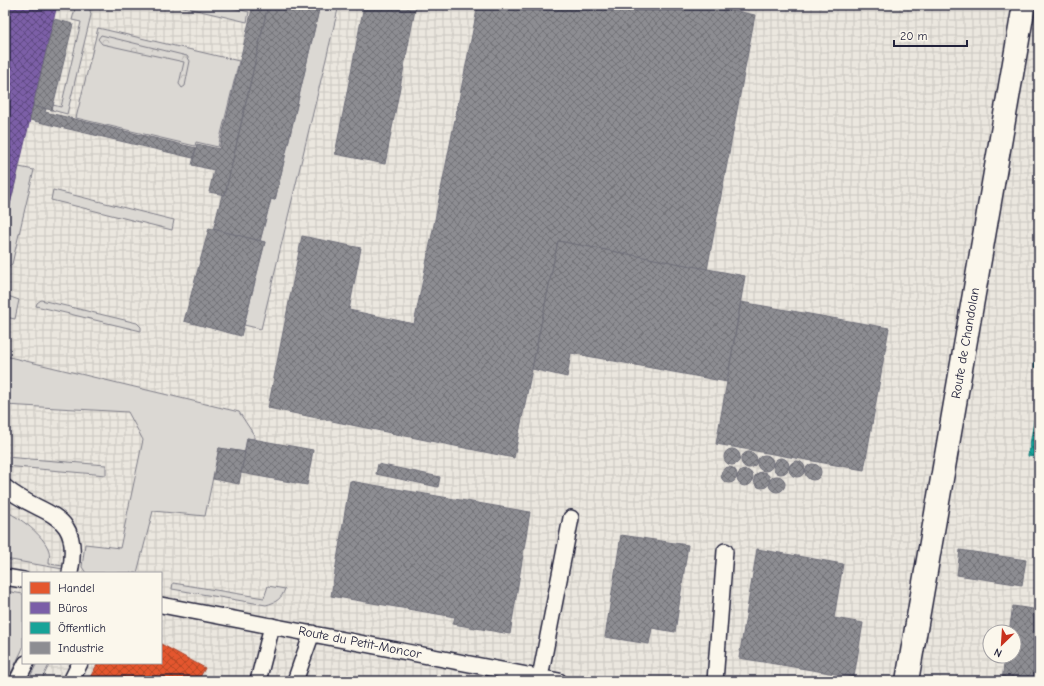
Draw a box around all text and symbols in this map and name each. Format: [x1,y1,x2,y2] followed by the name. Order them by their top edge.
[894,22,967,48] scale bar
[900,29,928,43] text: 20 m
[948,286,982,400] street label: Route de Chandolan
[22,572,162,664] legend
[58,581,95,595] text: Handel
[58,601,87,615] text: Büros
[58,621,106,635] text: Öffentlich
[297,623,424,661] street label: Route du Petit-Moncor
[982,624,1022,664] north arrow
[58,641,104,655] text: Industrie
[992,645,1004,660] text: N

